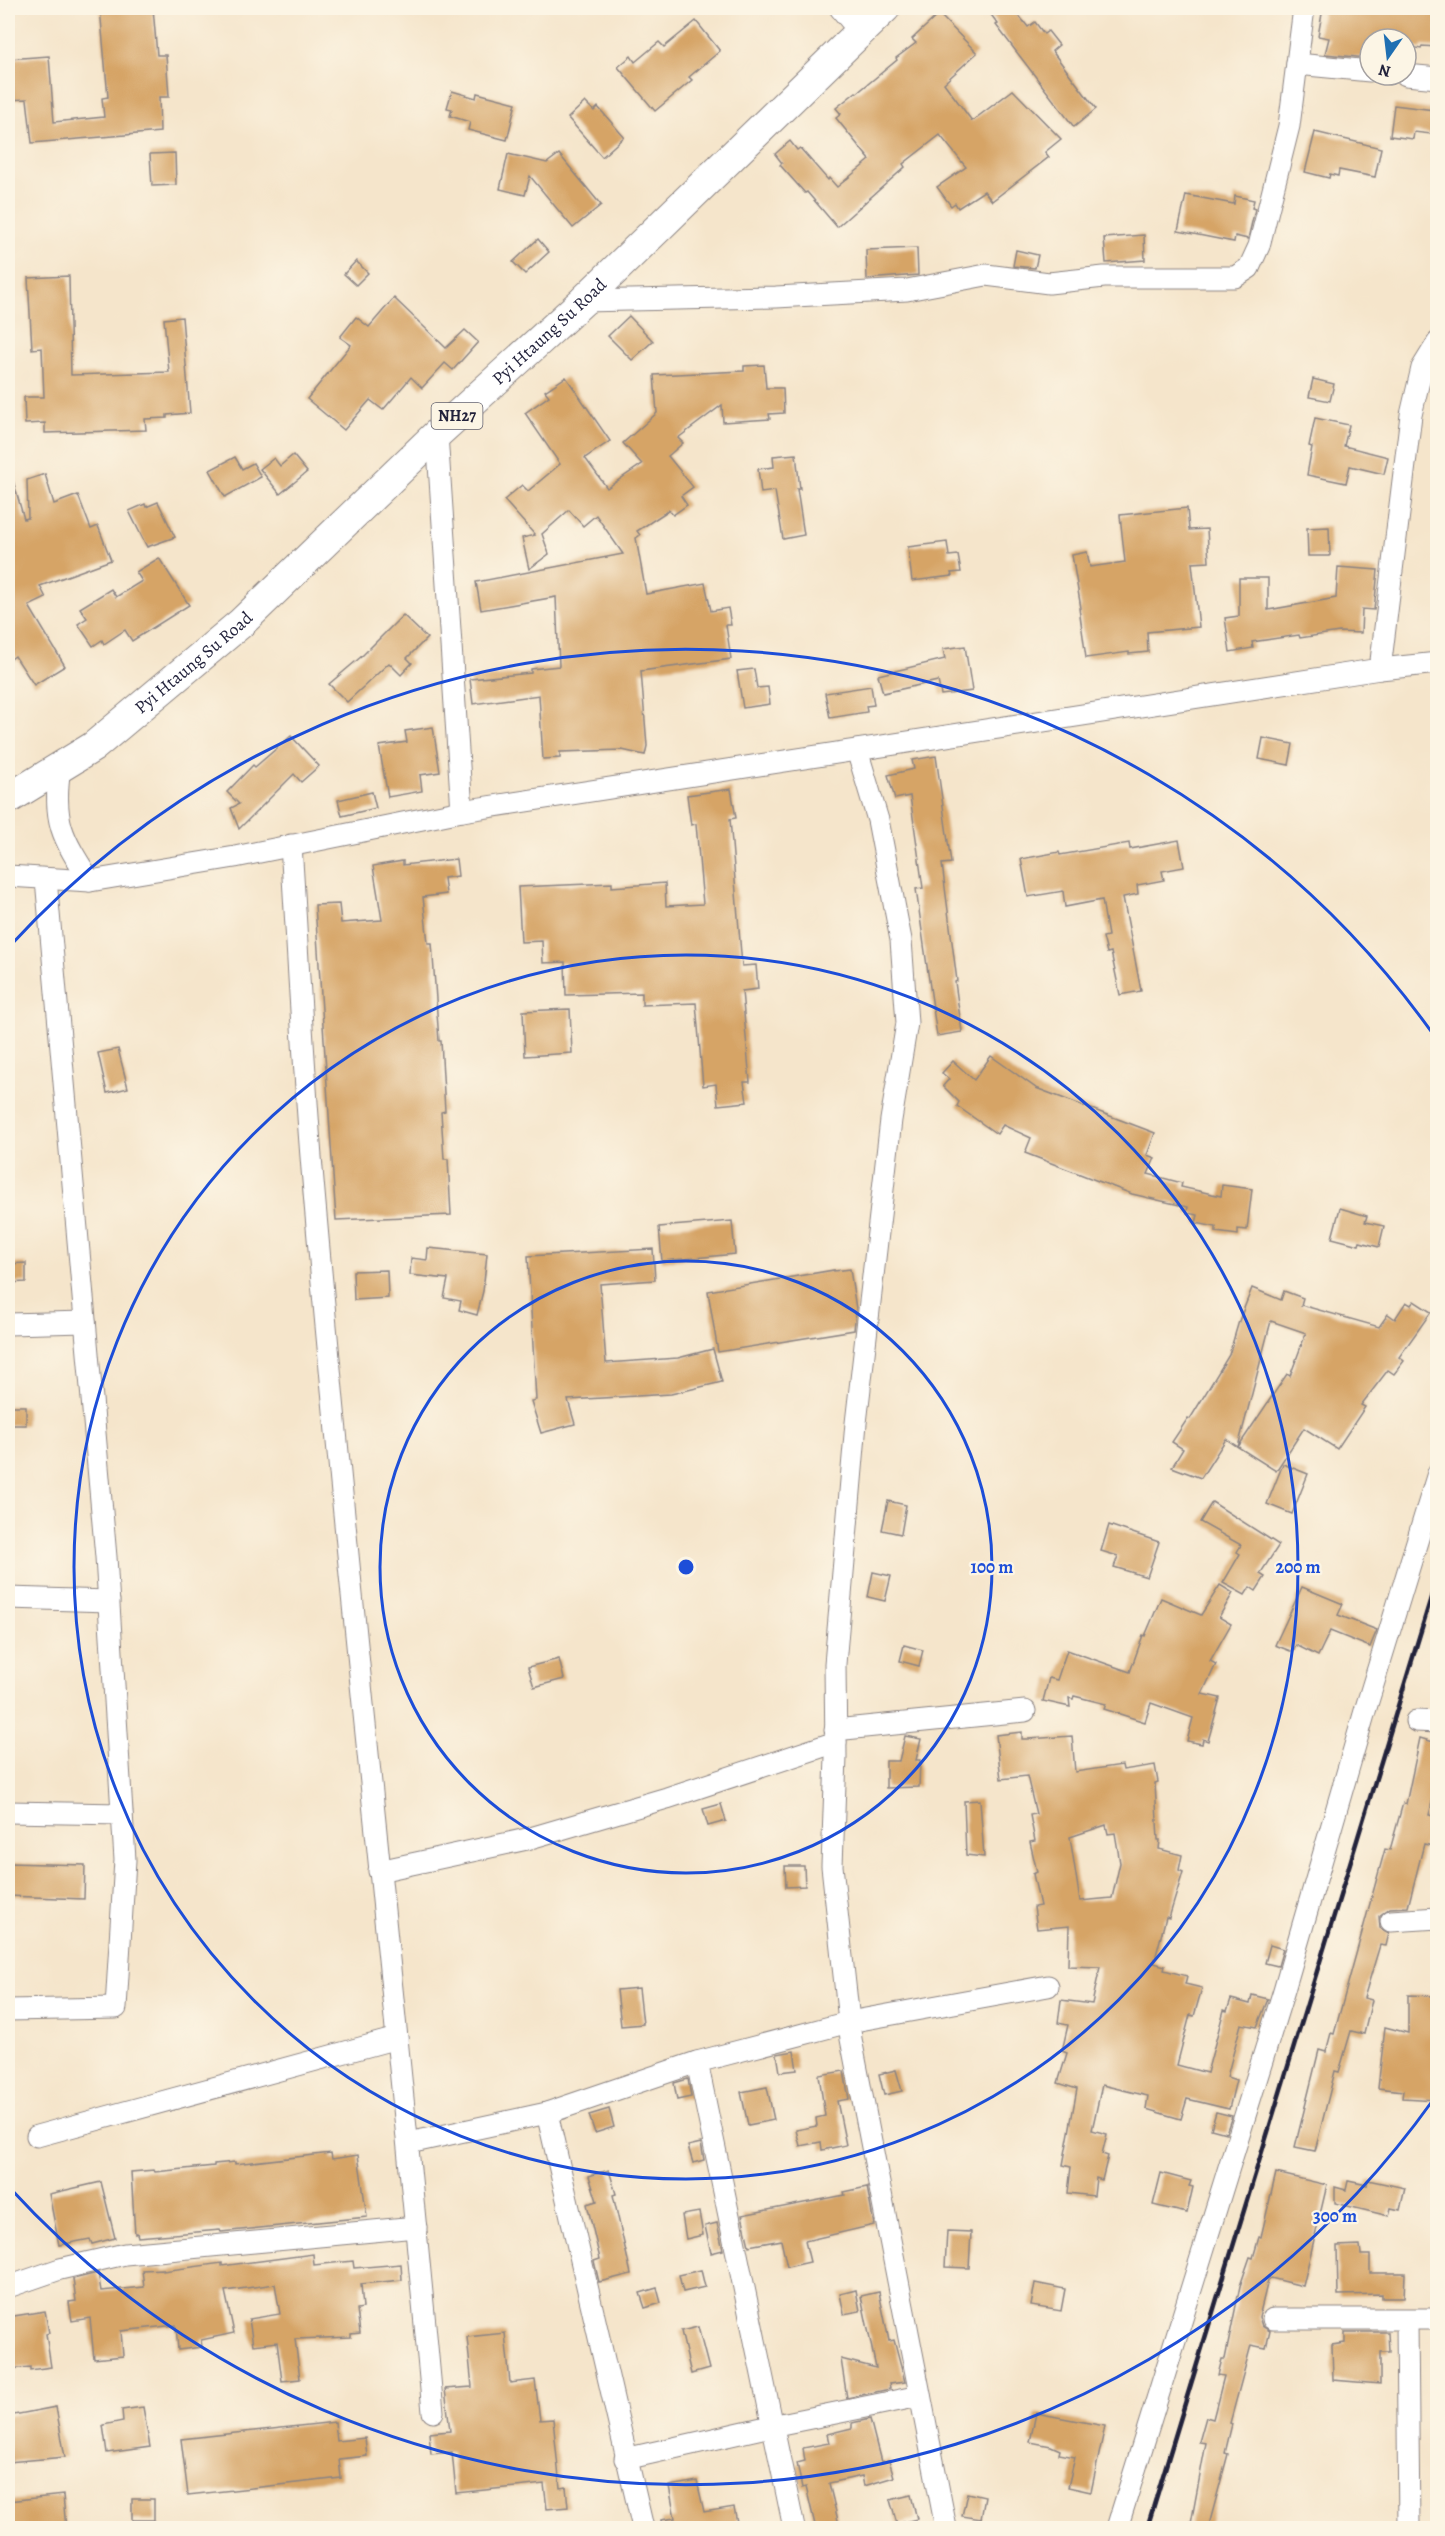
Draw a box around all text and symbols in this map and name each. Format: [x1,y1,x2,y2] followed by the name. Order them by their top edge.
[1358,27,1418,87] north arrow
[1376,58,1393,83] text: N
[487,273,612,390] street label: Pyi Htaung Su Road
[432,403,482,429] road number: NH27
[130,606,258,719] street label: Pyi Htaung Su Road
[971,1555,1013,1579] text: 100 m
[1275,1555,1321,1579] text: 200 m
[676,1557,696,1577] centre of rings
[1313,2204,1357,2228] text: 300 m

